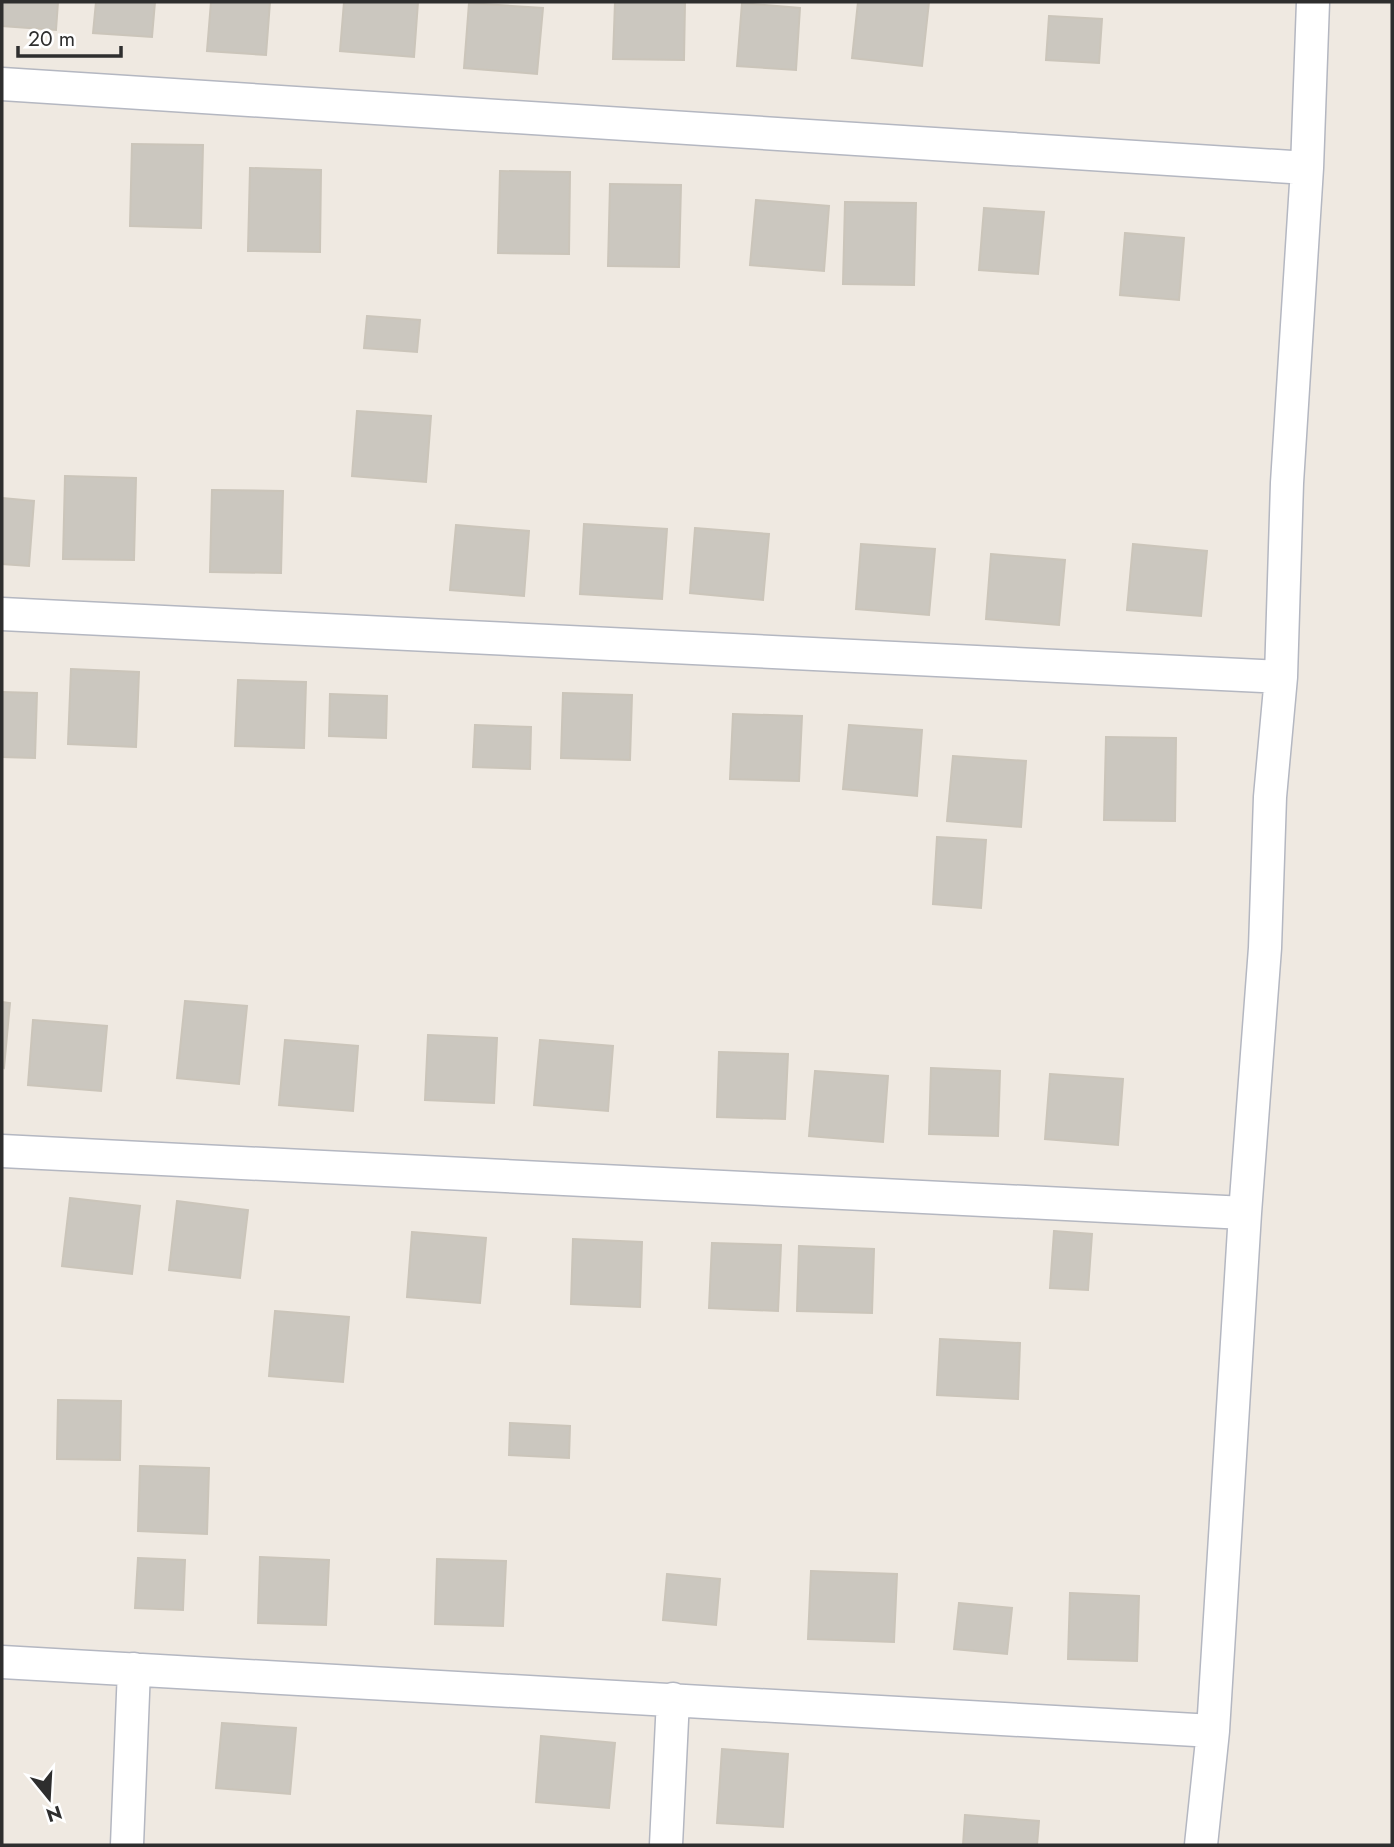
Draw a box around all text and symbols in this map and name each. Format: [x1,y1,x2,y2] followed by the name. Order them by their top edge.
[18,14,121,58] scale bar
[28,24,75,54] text: 20 m
[14,1763,84,1833] north arrow
[43,1799,65,1829] text: N

